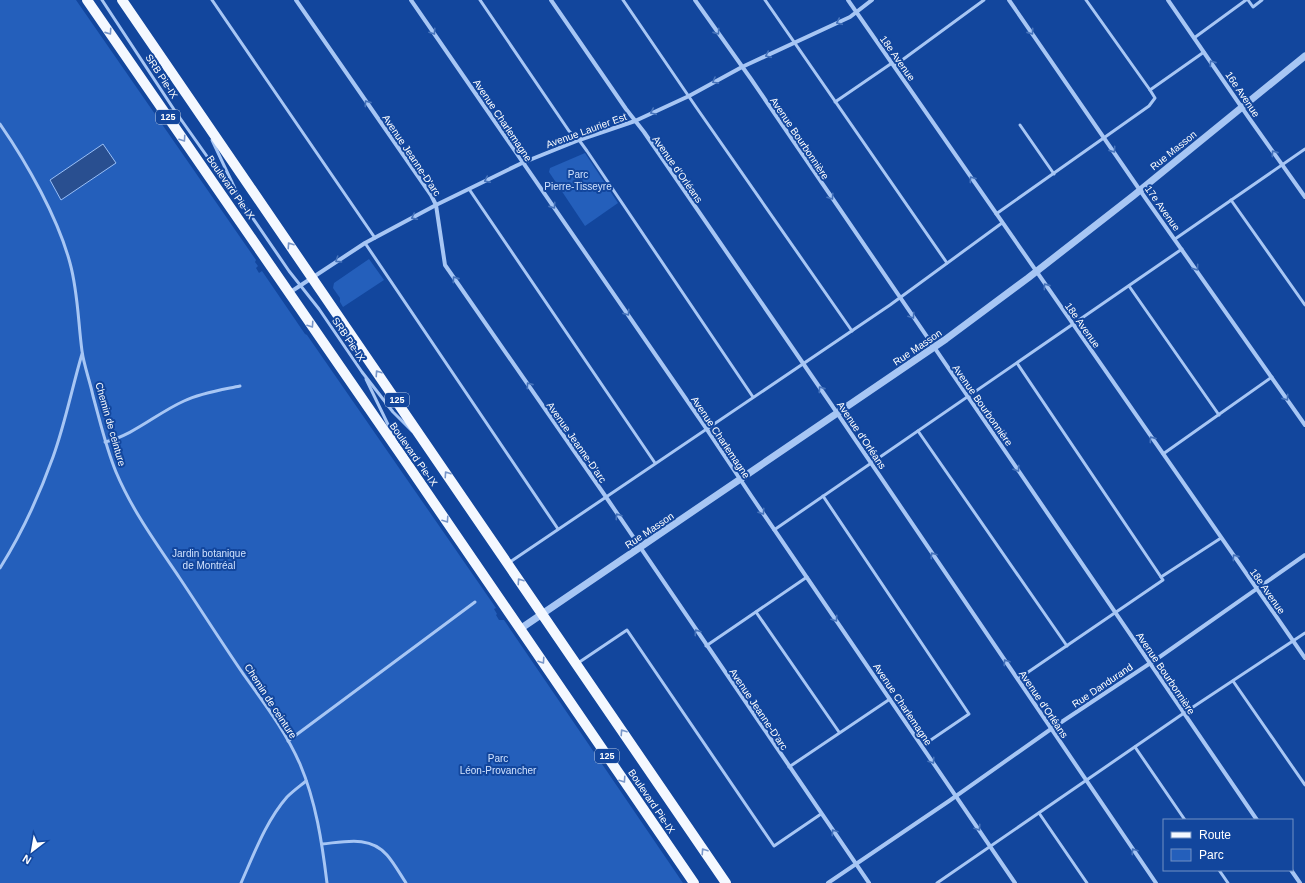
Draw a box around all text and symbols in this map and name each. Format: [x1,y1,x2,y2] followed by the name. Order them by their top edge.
[836,17,844,25] one-way arrow
[104,28,112,35] one-way arrow
[428,28,436,35] one-way arrow
[712,28,720,35] one-way arrow
[1026,28,1034,35] one-way arrow
[878,34,917,83] street label: 18e Avenue
[765,50,772,58] one-way arrow
[143,52,180,101] street label: SRB Pie-IX
[1210,61,1217,68] one-way arrow
[1223,69,1262,120] street label: 16e Avenue
[471,77,534,164] street label: Avenue Charlemagne
[712,77,719,84] one-way arrow
[768,95,831,182] street label: Avenue Bourbonnière
[365,100,372,107] one-way arrow
[650,107,658,115] one-way arrow
[156,110,180,124] road number: 125
[544,111,628,150] street label: Avenue Laurier Est
[380,113,443,198] street label: Avenue Jeanne-D'arc
[1148,128,1199,172] street label: Rue Masson
[650,134,705,205] street label: Avenue d'Orléans
[178,135,186,142] one-way arrow
[1108,146,1115,153] one-way arrow
[1272,151,1279,158] one-way arrow
[205,153,257,221] street label: Boulevard Pie-IX
[544,169,612,192] park label: Parc Pierre-Tisseyre
[484,175,492,183] one-way arrow
[970,177,977,184] one-way arrow
[1143,184,1182,233] street label: 17e Avenue
[826,193,834,200] one-way arrow
[548,202,555,209] one-way arrow
[411,212,418,220] one-way arrow
[287,242,295,249] one-way arrow
[335,255,342,263] one-way arrow
[1191,264,1198,271] one-way arrow
[453,276,460,283] one-way arrow
[1044,284,1051,291] one-way arrow
[1063,301,1102,350] street label: 18e Avenue
[622,309,630,316] one-way arrow
[907,312,915,319] one-way arrow
[330,315,367,364] street label: SRB Pie-IX
[306,321,313,328] one-way arrow
[891,327,944,368] street label: Rue Masson
[950,363,1015,448] street label: Avenue Bourbonnière
[376,370,383,377] one-way arrow
[93,381,128,468] street label: Chemin de ceinture
[527,383,534,390] one-way arrow
[819,387,826,394] one-way arrow
[385,393,409,407] road number: 125
[689,394,752,481] street label: Avenue Charlemagne
[1281,394,1289,401] one-way arrow
[835,399,888,471] street label: Avenue d'Orléans
[545,400,609,485] street label: Avenue Jeanne-D'arc
[388,420,440,488] street label: Boulevard Pie-IX
[1149,436,1157,443] one-way arrow
[1012,465,1020,472] one-way arrow
[444,471,452,478] one-way arrow
[757,508,765,515] one-way arrow
[623,510,676,551] street label: Rue Masson
[616,513,623,520] one-way arrow
[441,516,449,523] one-way arrow
[172,548,246,571] park label: Jardin botanique de Montréal
[931,552,938,559] one-way arrow
[1232,554,1240,561] one-way arrow
[1248,567,1287,616] street label: 18e Avenue
[518,579,525,586] one-way arrow
[830,615,838,622] one-way arrow
[695,630,702,637] one-way arrow
[1134,630,1197,717] street label: Avenue Bourbonnière
[537,657,545,664] one-way arrow
[1004,660,1011,667] one-way arrow
[871,661,934,748] street label: Avenue Charlemagne
[1070,661,1135,710] street label: Rue Dandurand
[242,662,299,741] street label: Chemin de ceinture
[727,667,790,752] street label: Avenue Jeanne-D'arc
[1017,668,1070,740] street label: Avenue d'Orléans
[621,729,628,736] one-way arrow
[595,749,619,763] road number: 125
[460,753,537,776] park label: Parc Léon-Provancher
[927,757,935,764] one-way arrow
[626,767,677,836] street label: Boulevard Pie-IX
[618,776,626,783] one-way arrow
[1163,819,1293,871] legend
[973,824,981,831] one-way arrow
[1199,828,1231,842] text: Route
[831,830,838,837] one-way arrow
[12,831,52,871] north arrow
[702,848,709,855] one-way arrow
[1131,848,1139,855] one-way arrow
[1199,848,1224,862] text: Parc
[20,852,33,867] text: N

